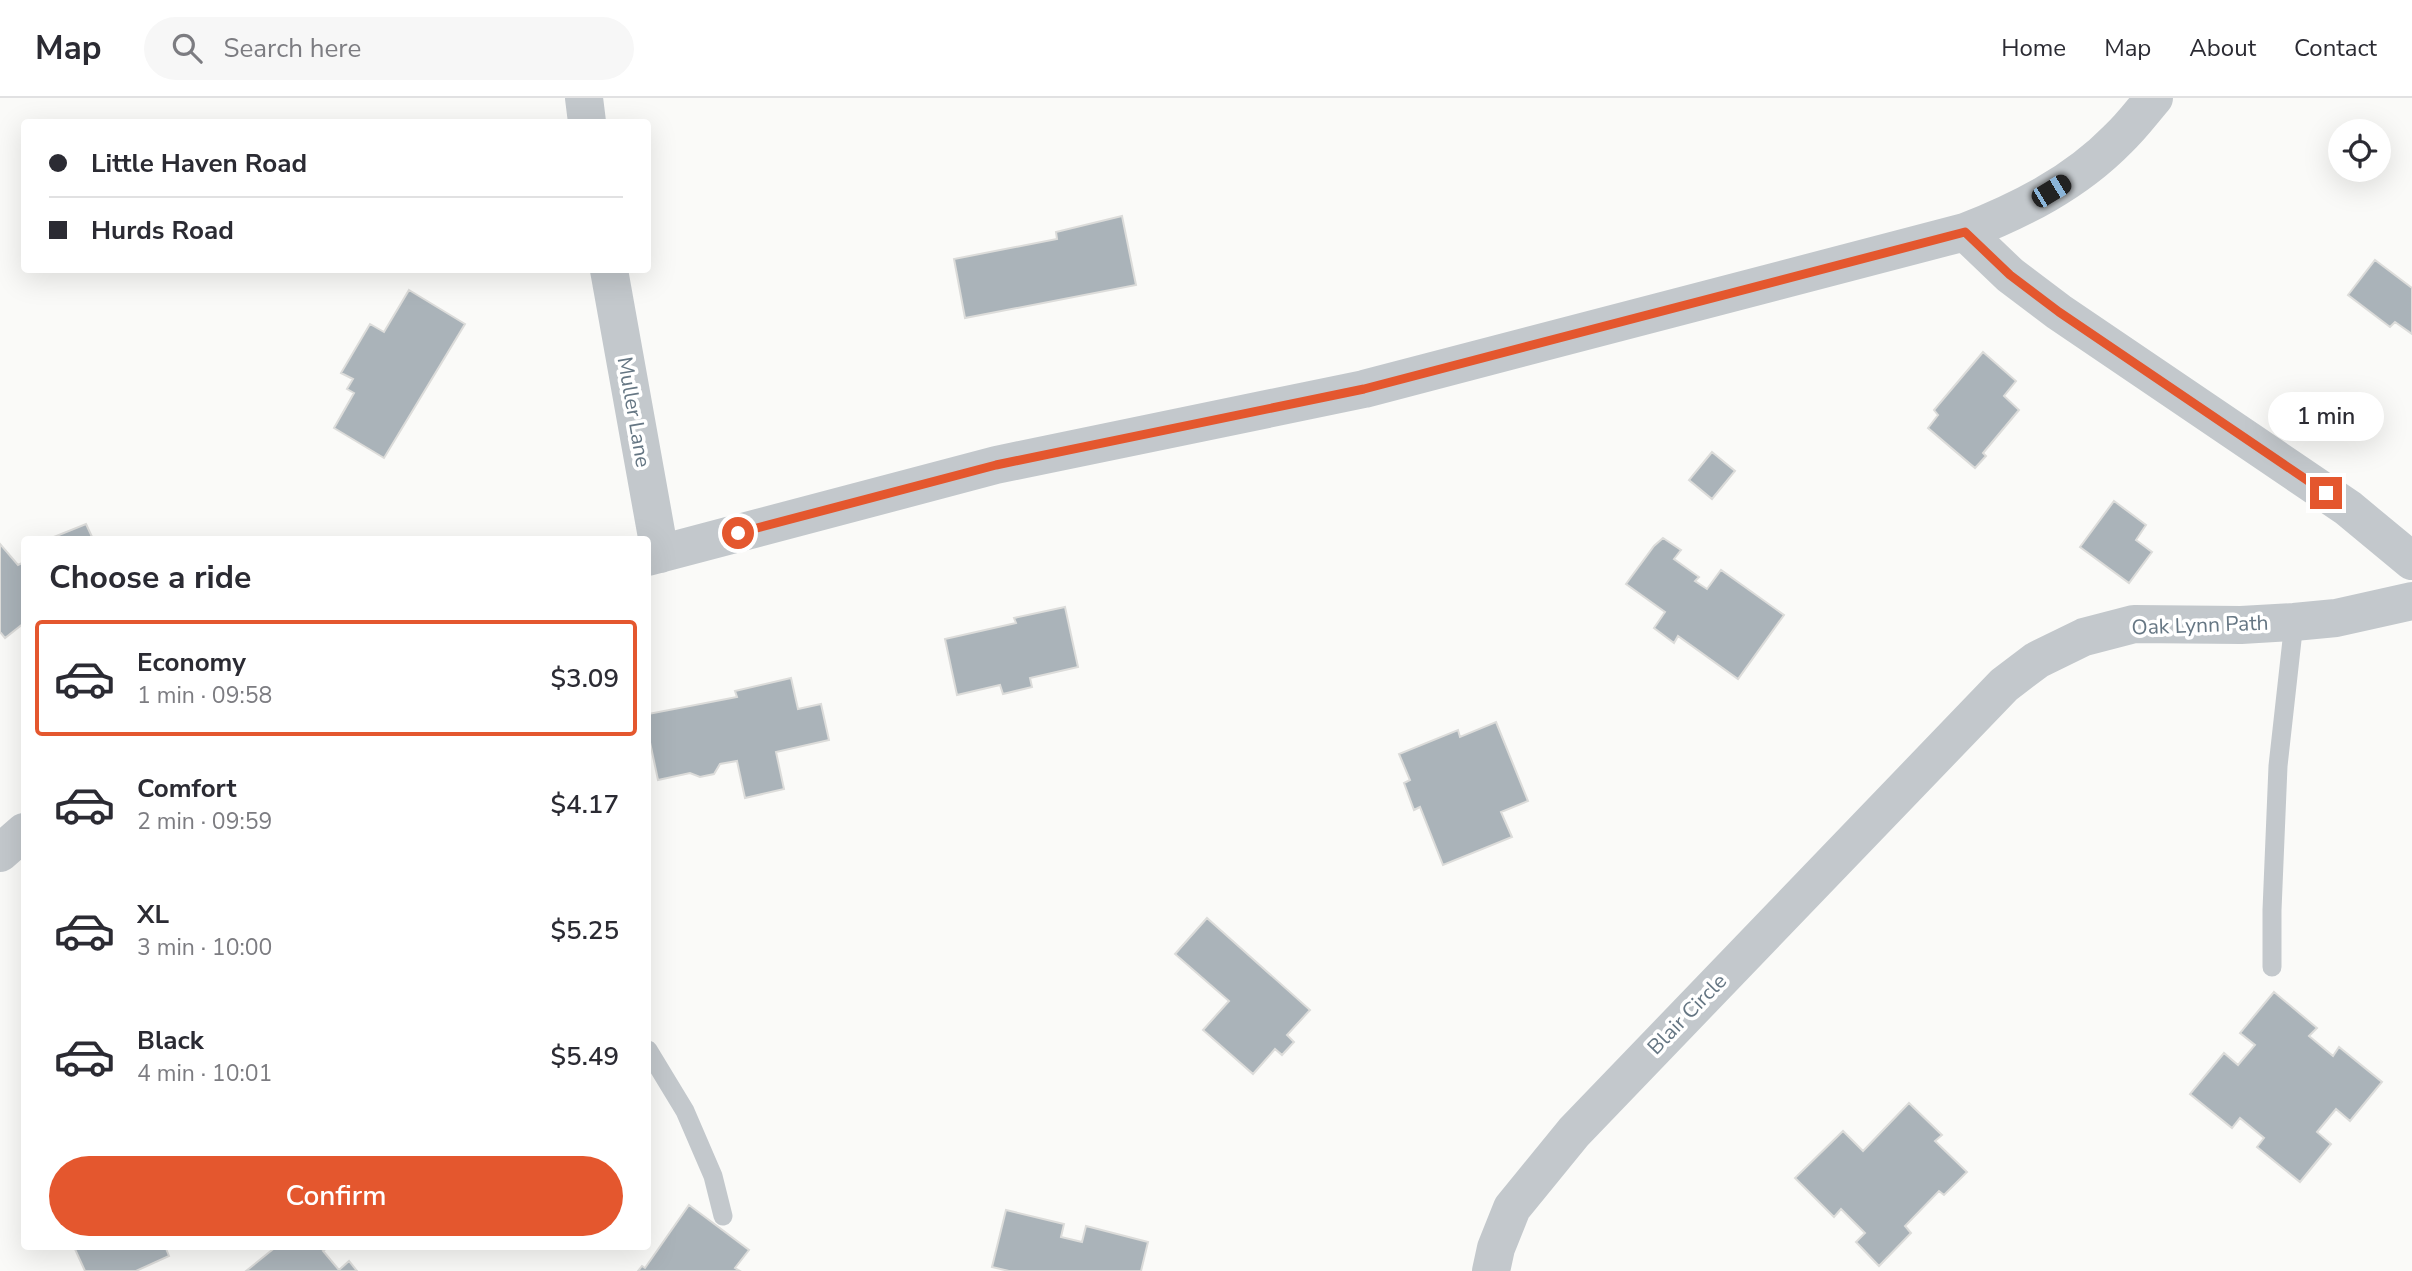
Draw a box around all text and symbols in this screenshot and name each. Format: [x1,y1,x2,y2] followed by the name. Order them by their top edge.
[144,17,634,80] search box
[35,26,102,71] text: Map
[168,29,206,67] icon: search
[224,31,361,66] text: Search here
[2001,32,2066,64] text: Home
[2104,32,2151,64] text: Map
[2189,32,2256,64] text: About
[2294,32,2377,64] text: Contact
[2328,119,2391,182] map controls
[2328,119,2391,182] button: locate
[91,146,307,181] text: Little Haven Road
[2028,171,2075,211] car
[91,213,234,248] text: Hurds Road
[611,355,657,469] street label: Muller Lane
[2268,392,2384,440] callout: 1 min
[2297,401,2355,432] text: 1 min
[2310,477,2342,509] route end
[722,517,754,549] route start
[49,556,251,599] text: Choose a ride
[2131,609,2269,641] street label: Oak Lynn Path
[137,645,246,680] text: Economy
[53,647,116,710] icon: car
[550,661,619,696] text: $3.09
[137,680,272,711] text: 1 min · 09:58
[137,771,237,806] text: Comfort
[53,773,116,836] icon: car
[550,787,619,822] text: $4.17
[137,806,272,837] text: 2 min · 09:59
[137,897,169,932] text: XL
[53,899,116,962] icon: car
[550,913,619,948] text: $5.25
[137,932,272,963] text: 3 min · 10:00
[1641,967,1733,1061] street label: Blair Circle
[137,1023,204,1058] text: Black
[53,1025,116,1088] icon: car
[550,1039,619,1074] text: $5.49
[137,1058,272,1089] text: 4 min · 10:01
[49,1156,623,1236] button: Confirm

